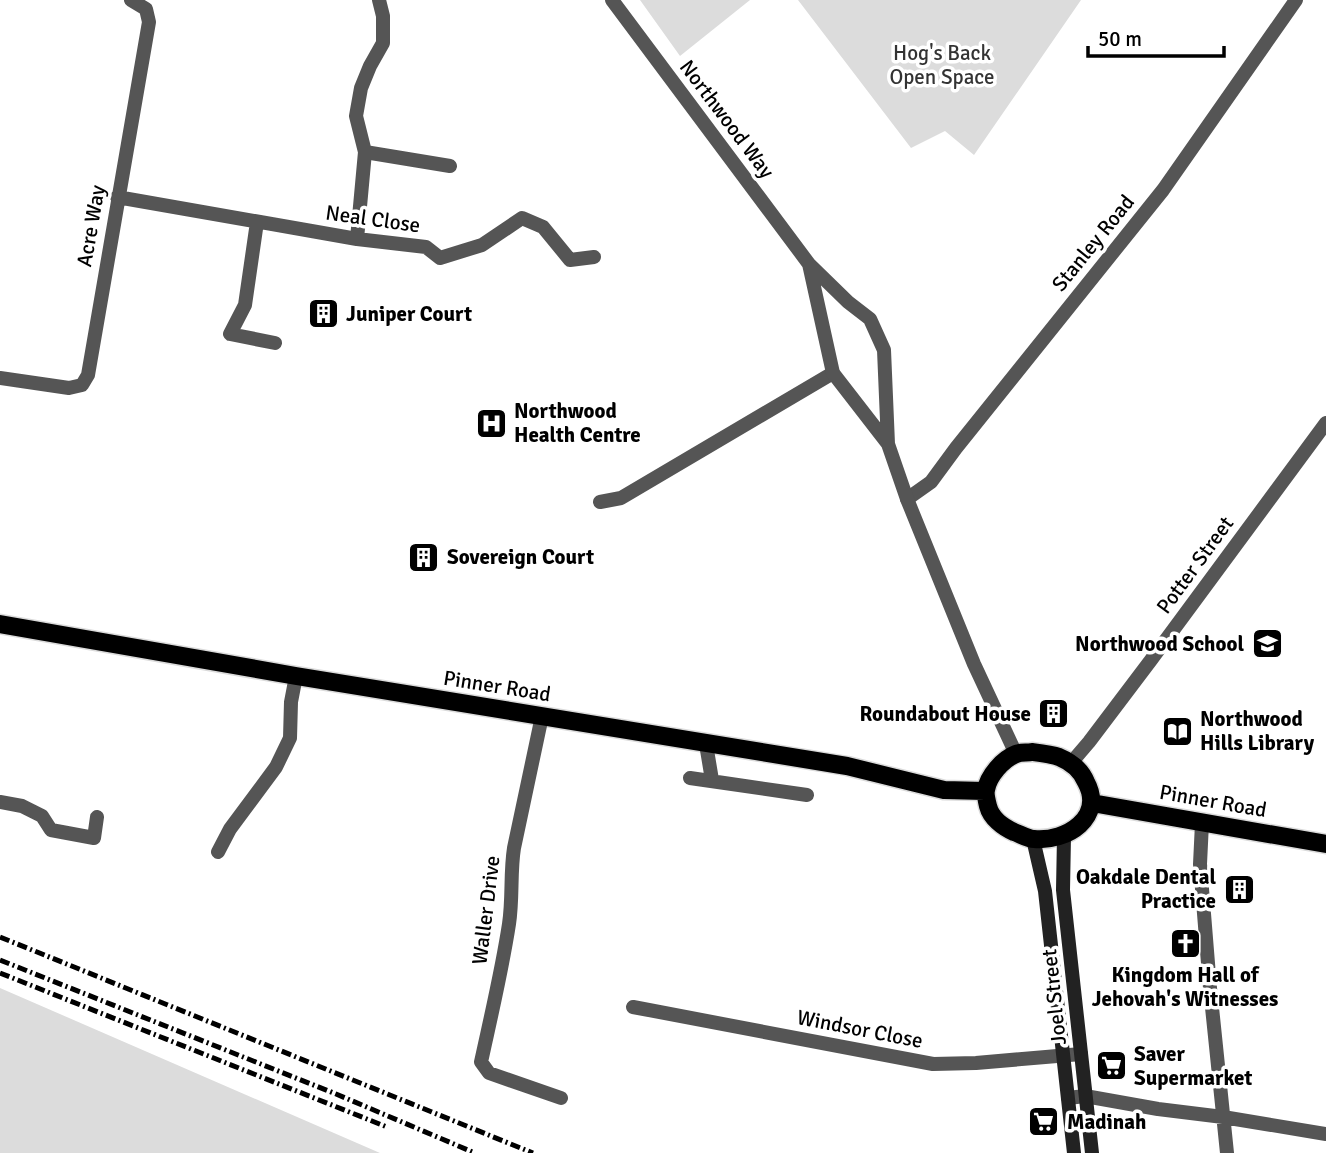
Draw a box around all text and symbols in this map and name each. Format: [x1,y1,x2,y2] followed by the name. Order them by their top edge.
[1088,14,1224,58] scale bar
[1098,26,1142,52] text: 50 m
[889,40,995,90] park label: Hog's Back Open Space
[674,55,780,183] street label: Northwood Way
[71,183,111,269] street label: Acre Way
[1046,189,1140,297] street label: Stanley Road
[324,199,422,239] street label: Neal Close
[306,297,340,331] building icon: Juniper Court
[346,301,472,327] place label: Juniper Court
[514,398,641,448] place label: Northwood Health Centre
[474,406,508,440] hospital icon: Northwood Health Centre
[1151,511,1239,619] street label: Potter Street
[407,540,441,574] building icon: Sovereign Court
[447,544,594,570] place label: Sovereign Court
[1250,627,1284,661] school or university icon: Northwood School
[1075,631,1244,657] place label: Northwood School
[441,665,553,707] street label: Pinner Road
[1037,697,1071,731] building icon: Roundabout House
[860,701,1031,727] place label: Roundabout House
[1200,706,1315,756] place label: Northwood Hills Library
[1160,714,1194,748] library icon: Northwood Hills Library
[1157,779,1269,823] street label: Pinner Road
[466,854,506,966] street label: Waller Drive
[1076,864,1216,914] place label: Oakdale Dental Practice
[1222,872,1256,906] building icon: Oakdale Dental Practice
[1168,926,1202,960] church icon: Kingdom Hall of Jehovah's Witnesses
[1036,948,1072,1046] street label: Joel Street
[1092,962,1278,1012] place label: Kingdom Hall of Jehovah's Witnesses
[795,1004,925,1054] street label: Windsor Close
[1134,1041,1252,1091] place label: Saver Supermarket
[1094,1049,1128,1083] supermarket icon: Saver Supermarket
[1027,1105,1061,1139] supermarket icon: Madinah
[1067,1109,1146,1135] place label: Madinah

